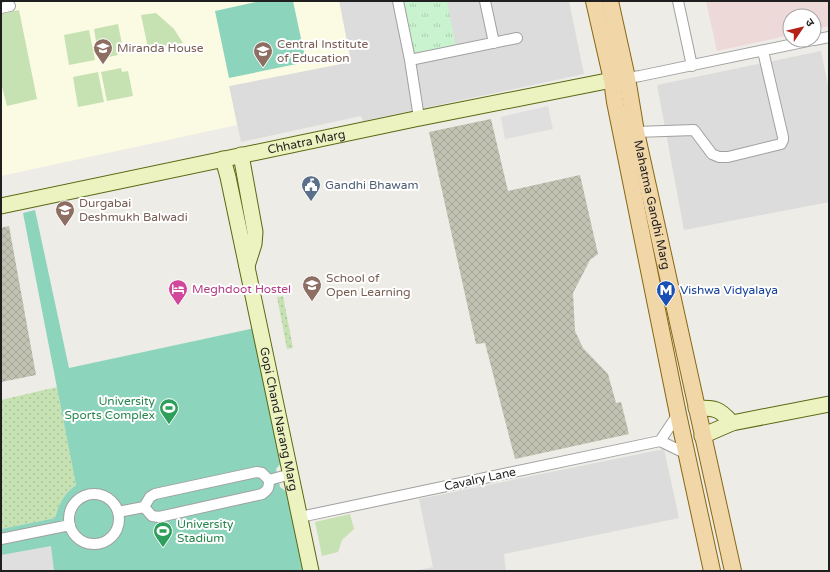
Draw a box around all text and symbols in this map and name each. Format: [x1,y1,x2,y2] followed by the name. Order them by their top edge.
[782,8,822,48] north arrow
[803,16,817,29] text: उ
[92,37,114,65] school or university icon: Miranda House
[277,37,368,65] place label: Central Institute of Education
[252,40,274,68] school or university icon: Central Institute of Education
[117,41,204,55] place label: Miranda House
[266,127,346,157] street label: Chhatra Marg
[631,139,673,271] street label: Mahatma Gandhi Marg
[300,174,322,202] public building icon: Gandhi Bhawam
[325,178,419,192] place label: Gandhi Bhawam
[79,196,188,224] place label: Durgabai Deshmukh Balwadi
[54,199,76,227] school or university icon: Durgabai Deshmukh Balwadi
[326,271,411,299] place label: School of Open Learning
[301,274,323,302] school or university icon: School of Open Learning
[167,278,189,306] hotel icon: Meghdoot Hostel
[655,279,677,307] metro station icon: Vishwa Vidyalaya
[192,282,291,296] place label: Meghdoot Hostel
[680,283,778,297] place label: Vishwa Vidyalaya
[257,346,301,492] street label: Gopi Chand Narang Marg
[65,394,156,422] place label: University Sports Complex
[158,397,180,425] sports icon: University Sports Complex
[443,465,517,493] street label: Cavalry Lane
[177,517,234,545] place label: University Stadium
[152,520,174,548] sports icon: University Stadium

